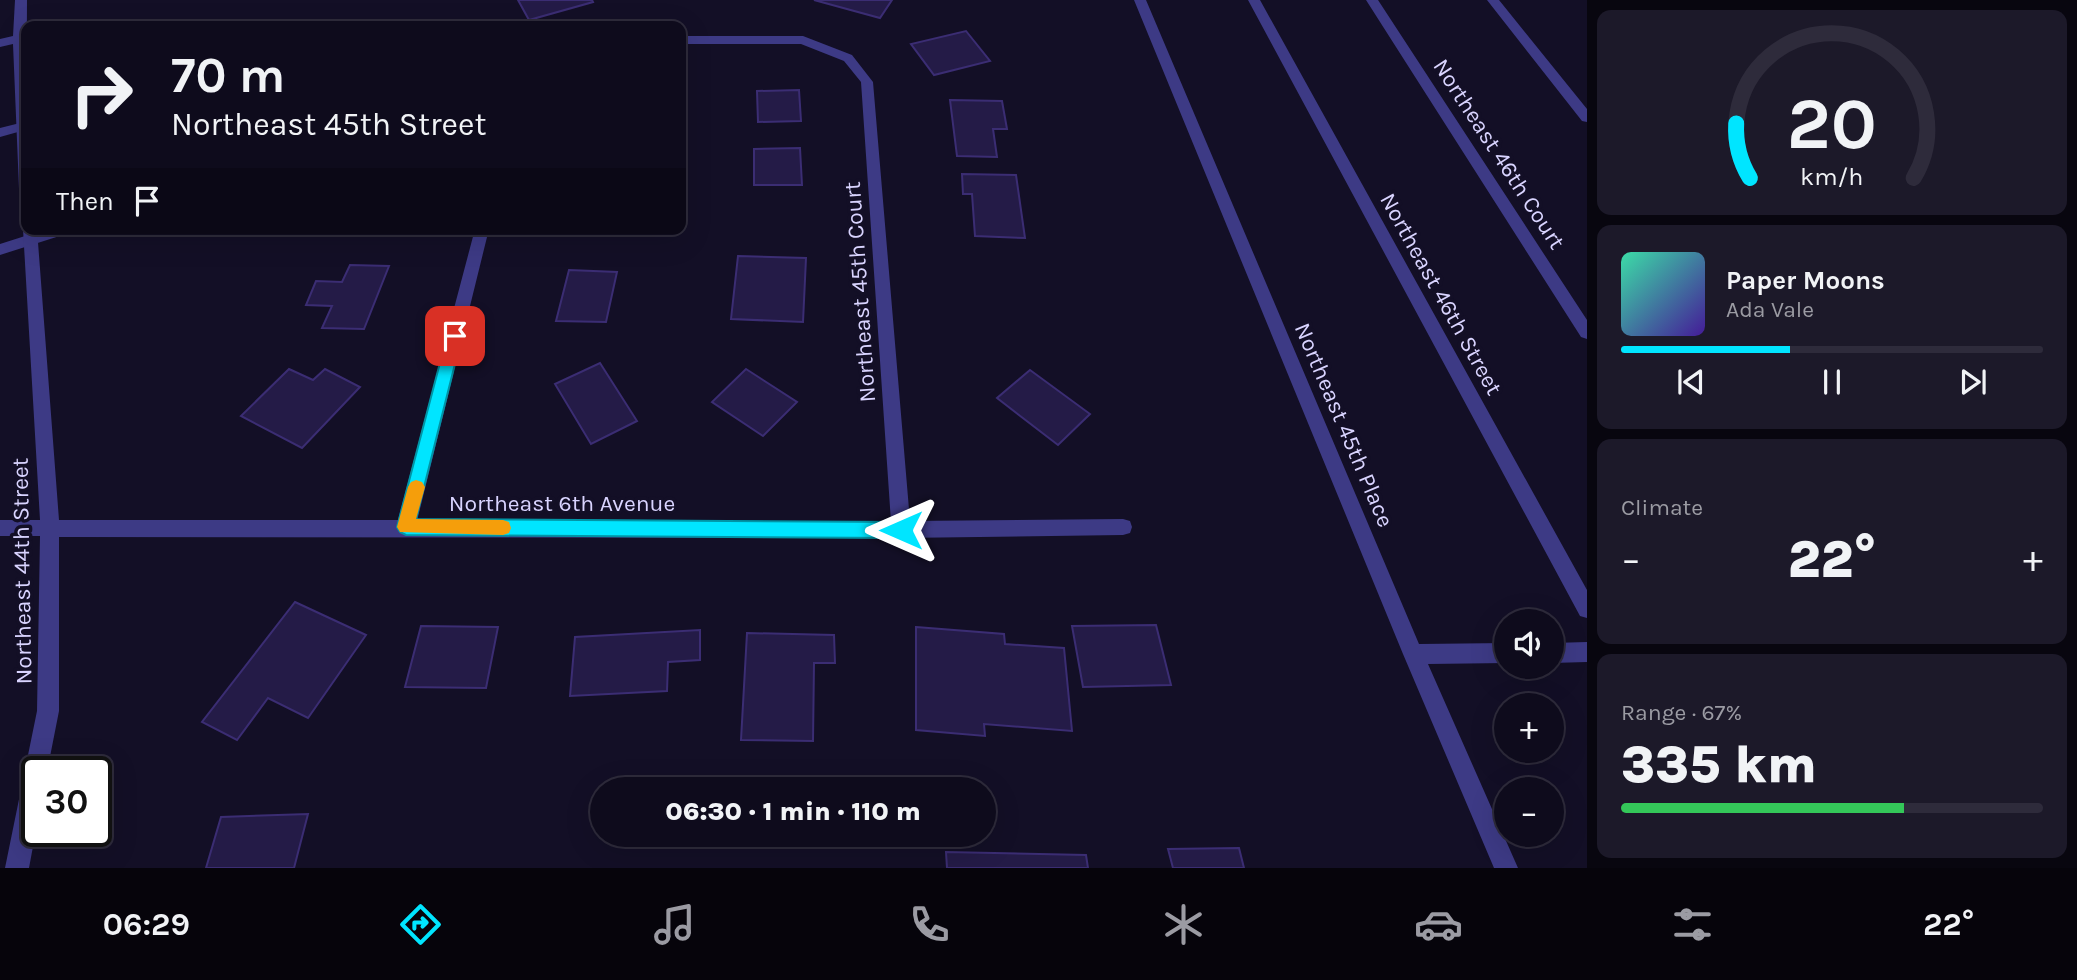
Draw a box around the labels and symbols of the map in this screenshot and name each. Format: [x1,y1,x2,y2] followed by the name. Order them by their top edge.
[1427,54,1571,254] street label: Northeast 46th Court
[839,180,881,403] street label: Northeast 45th Court
[1374,188,1508,400] street label: Northeast 46th Street
[425,306,485,366] pin
[1289,319,1399,531] street label: Northeast 45th Place
[7,457,37,685] street label: Northeast 44th Street
[449,490,675,517] street label: Northeast 6th Avenue
[864,493,938,567] position arrow
[21,756,112,847] speed limit sign: 30

